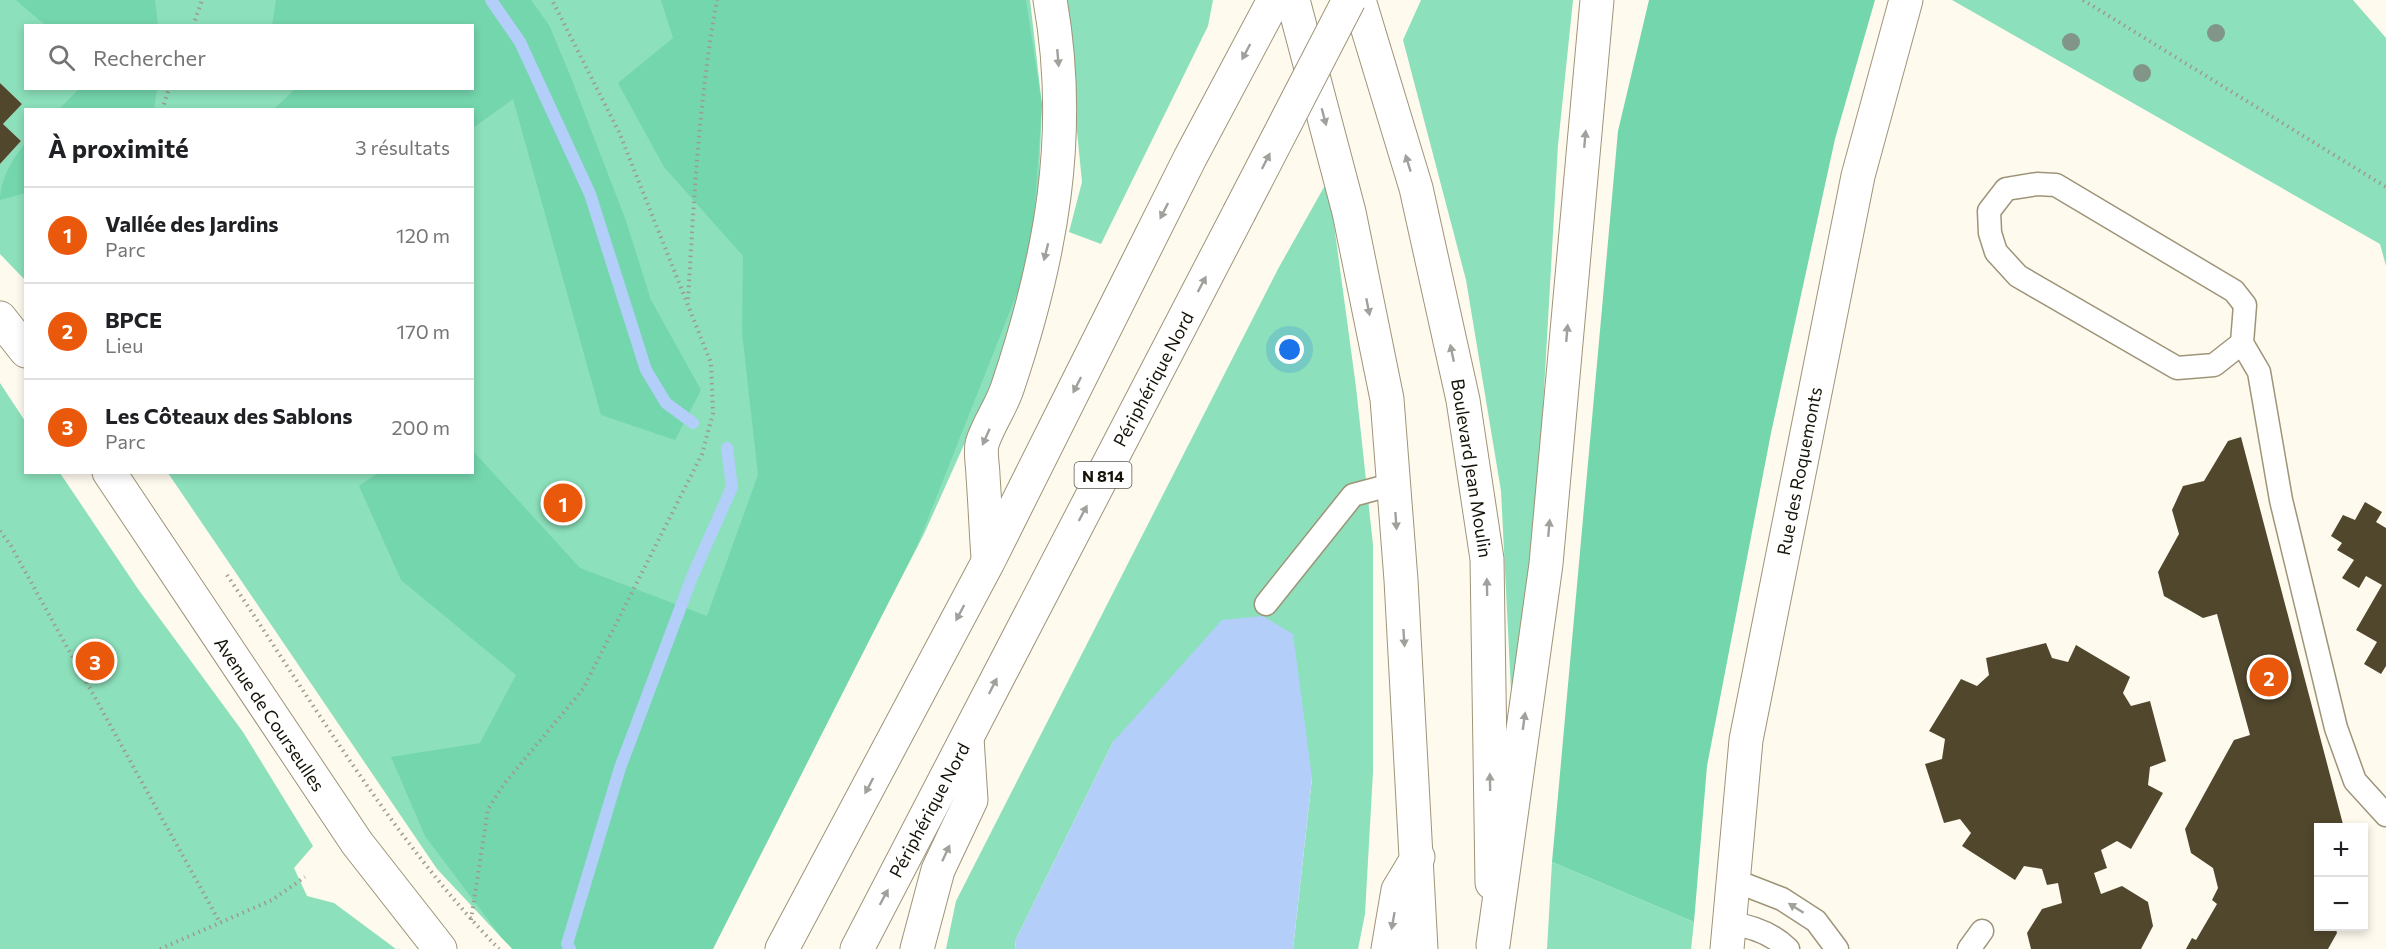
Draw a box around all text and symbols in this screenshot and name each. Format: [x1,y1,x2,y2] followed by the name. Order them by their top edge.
[24,24,474,90] search box
[45,41,78,74] icon: search
[1241,43,1251,60] one-way arrow
[93,44,206,71] text: Rechercher
[1053,48,1063,67] one-way arrow
[1320,109,1329,127] one-way arrow
[1580,130,1589,149] one-way arrow
[48,132,189,163] text: À proximité
[355,135,450,159] text: 3 résultats
[1261,152,1271,169] one-way arrow
[1403,154,1412,172] one-way arrow
[1159,202,1169,219] one-way arrow
[105,210,279,237] text: Vallée des Jardins
[63,223,72,247] text: 1
[396,223,450,247] text: 120 m
[105,237,146,261] text: Parc
[1040,242,1050,261] one-way arrow
[1197,275,1207,292] one-way arrow
[1364,298,1373,317] one-way arrow
[105,306,162,333] text: BPCE
[1108,308,1198,450] street label: Périphérique Nord
[62,319,73,343] text: 2
[397,319,450,343] text: 170 m
[1562,324,1572,343] one-way arrow
[105,333,143,357] text: Lieu
[1275,335,1304,364] your location
[1447,344,1457,362] one-way arrow
[1072,376,1081,393] one-way arrow
[1447,377,1497,559] street label: Boulevard Jean Moulin
[1772,385,1826,557] street label: Rue des Roquemonts
[105,402,352,429] text: Les Côteaux des Sablons
[62,415,73,439] text: 3
[392,415,450,439] text: 200 m
[981,428,991,446] one-way arrow
[105,429,146,453] text: Parc
[1074,462,1132,488] road number: N 814
[544,480,582,526] pin: 1
[1078,504,1088,521] one-way arrow
[1392,512,1401,531] one-way arrow
[1544,518,1554,537] one-way arrow
[1482,577,1492,596] one-way arrow
[955,605,965,622] one-way arrow
[1400,628,1409,647] one-way arrow
[210,633,330,795] street label: Avenue de Courseulles
[76,638,115,684] pin: 3
[2250,654,2288,700] pin: 2
[988,677,998,694] one-way arrow
[1519,711,1528,730] one-way arrow
[884,739,974,881] street label: Périphérique Nord
[1485,772,1495,791] one-way arrow
[864,777,874,794] one-way arrow
[2314,823,2368,931] map controls
[2314,823,2368,877] button: +
[941,845,950,862] one-way arrow
[2314,877,2368,931] button: −
[879,888,889,905] one-way arrow
[1788,903,1804,914] one-way arrow
[1388,912,1397,931] one-way arrow

